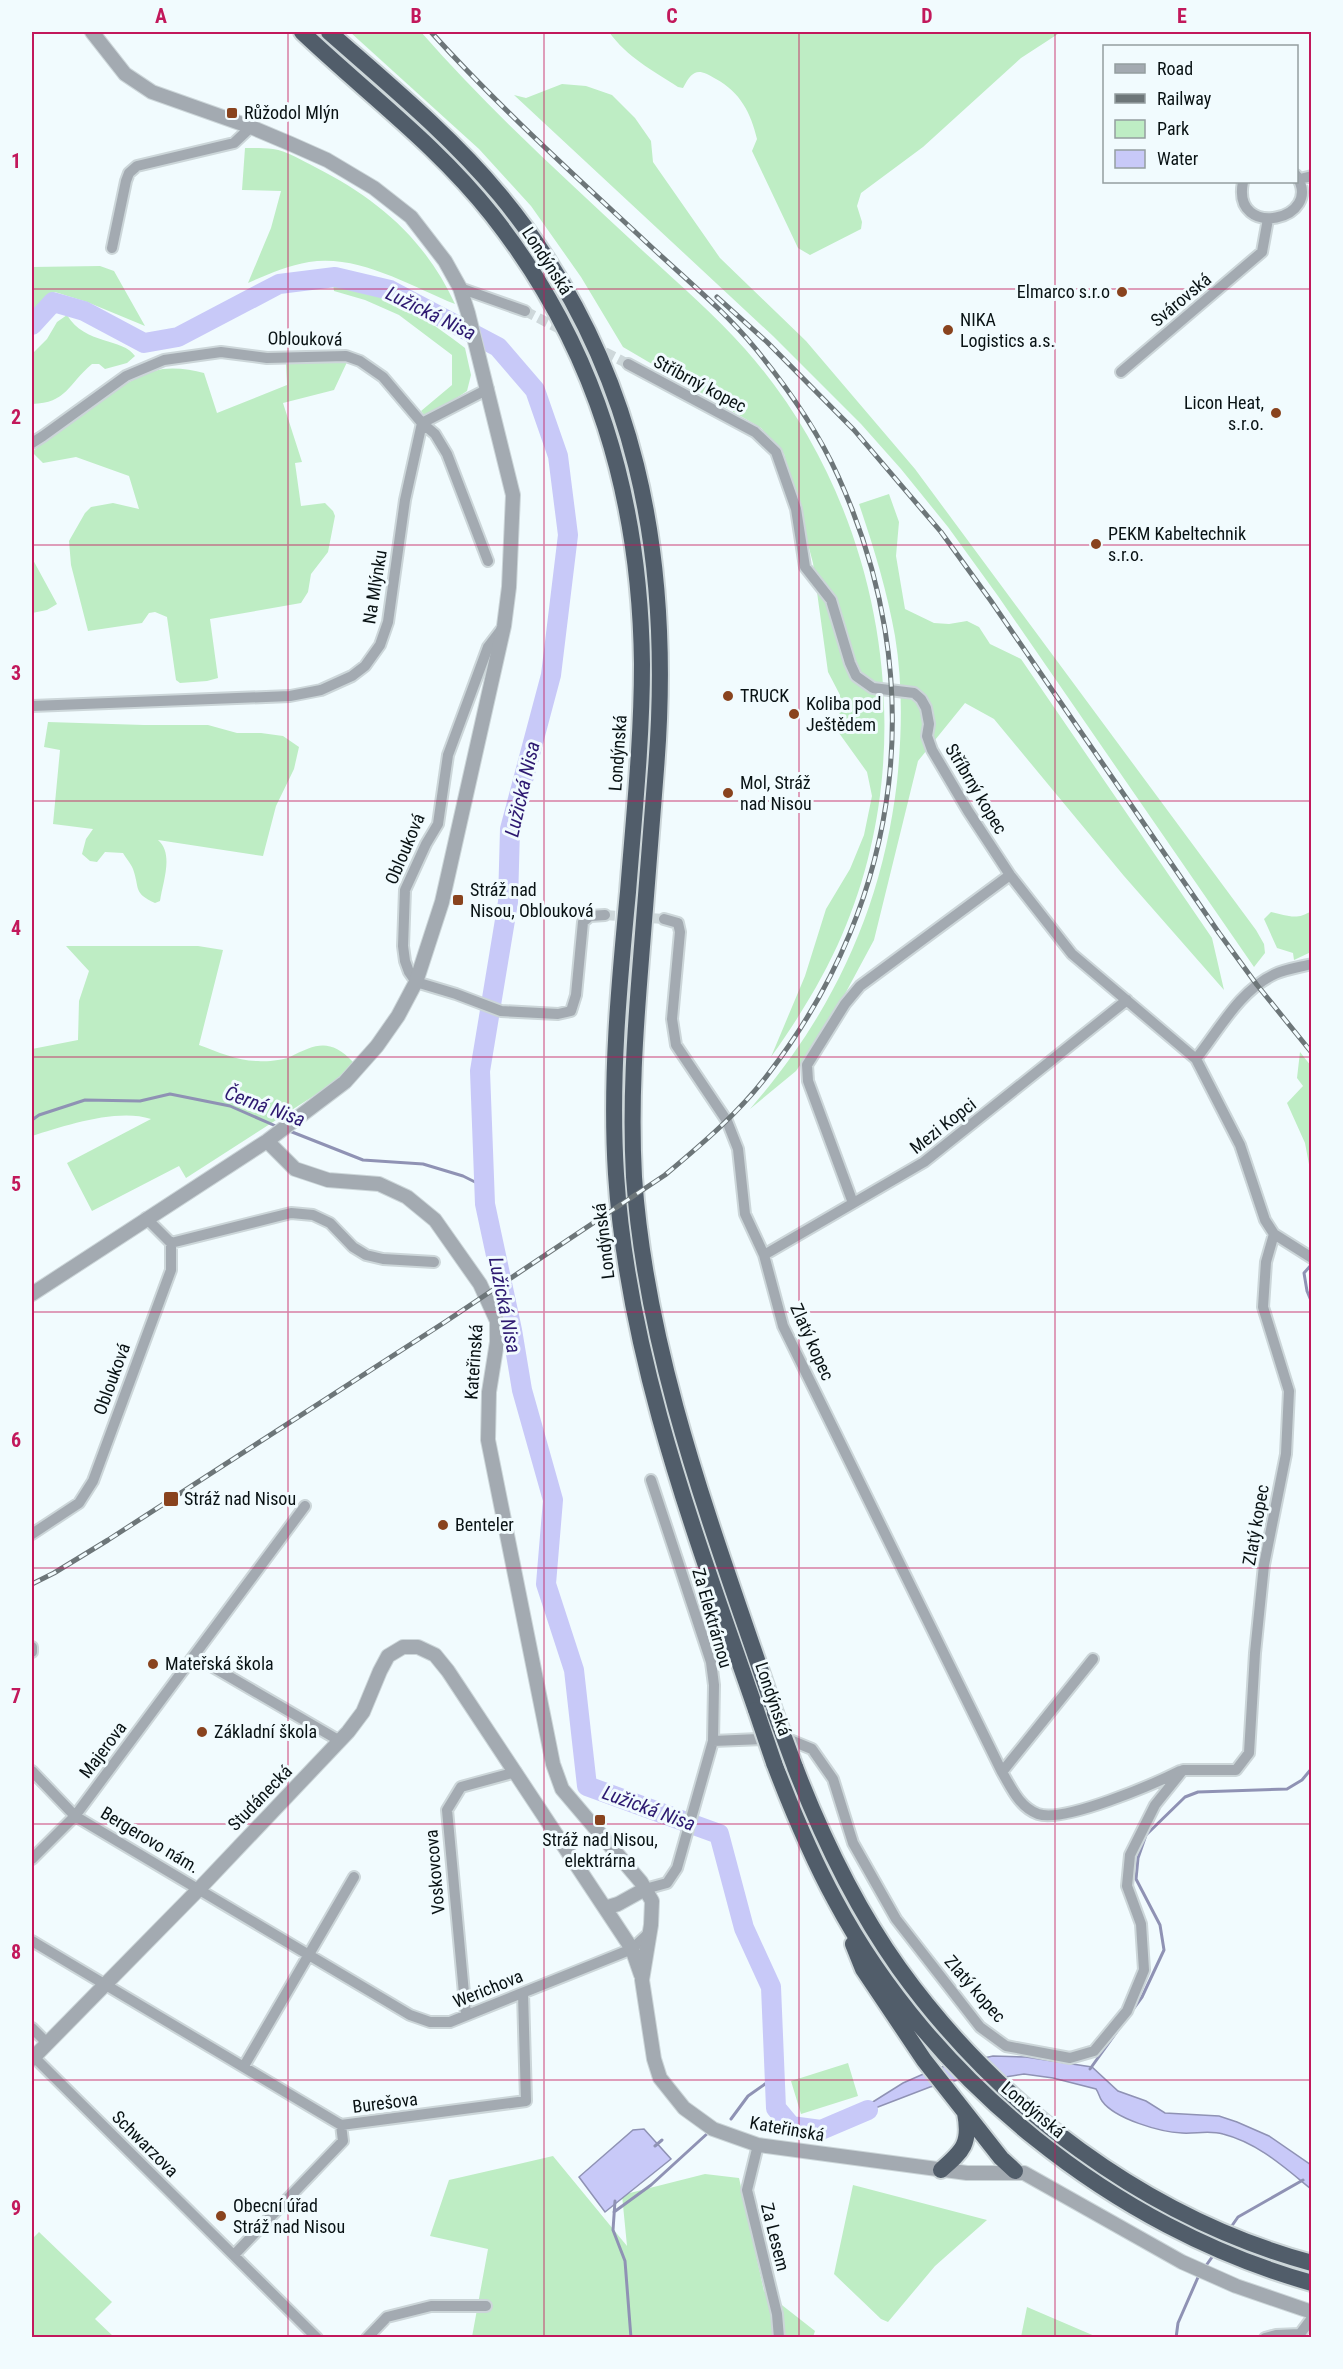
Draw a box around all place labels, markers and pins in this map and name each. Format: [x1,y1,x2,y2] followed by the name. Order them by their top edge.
[244,102,339,123] place label: Růžodol Mlýn
[225,106,239,120] marker: Růžodol Mlýn
[1017,281,1110,302] place label: Elmarco s.r.o
[1115,285,1129,299] marker: Elmarco s.r.o
[960,309,1055,351] place label: NIKA Logistics a.s.
[941,323,955,337] marker: NIKA Logistics a.s.
[1184,392,1264,434] place label: Licon Heat, s.r.o.
[1269,406,1283,420] marker: Licon Heat, s.r.o.
[1108,523,1246,565] place label: PEKM Kabeltechnik s.r.o.
[1089,537,1103,551] marker: PEKM Kabeltechnik s.r.o.
[740,685,789,706] place label: TRUCK
[721,689,735,703] marker: TRUCK
[806,693,881,735] place label: Koliba pod Ještědem
[787,707,801,721] marker: Koliba pod Ještědem
[740,772,812,814] place label: Mol, Stráž nad Nisou
[721,786,735,800] marker: Mol, Stráž nad Nisou
[470,879,594,921] place label: Stráž nad Nisou, Oblouková
[451,893,465,907] marker: Stráž nad Nisou, Oblouková
[184,1488,296,1509] place label: Stráž nad Nisou
[162,1490,180,1508] marker: Stráž nad Nisou
[455,1514,514,1535] place label: Benteler
[436,1518,450,1532] marker: Benteler
[165,1653,274,1674] place label: Mateřská škola
[146,1657,160,1671] marker: Mateřská škola
[214,1721,317,1742] place label: Základní škola
[195,1725,209,1739] marker: Základní škola
[593,1813,607,1827] marker: Stráž nad Nisou, elektrárna
[542,1829,658,1871] place label: Stráž nad Nisou, elektrárna
[233,2195,345,2237] place label: Obecní úřad Stráž nad Nisou
[214,2209,228,2223] marker: Obecní úřad Stráž nad Nisou

